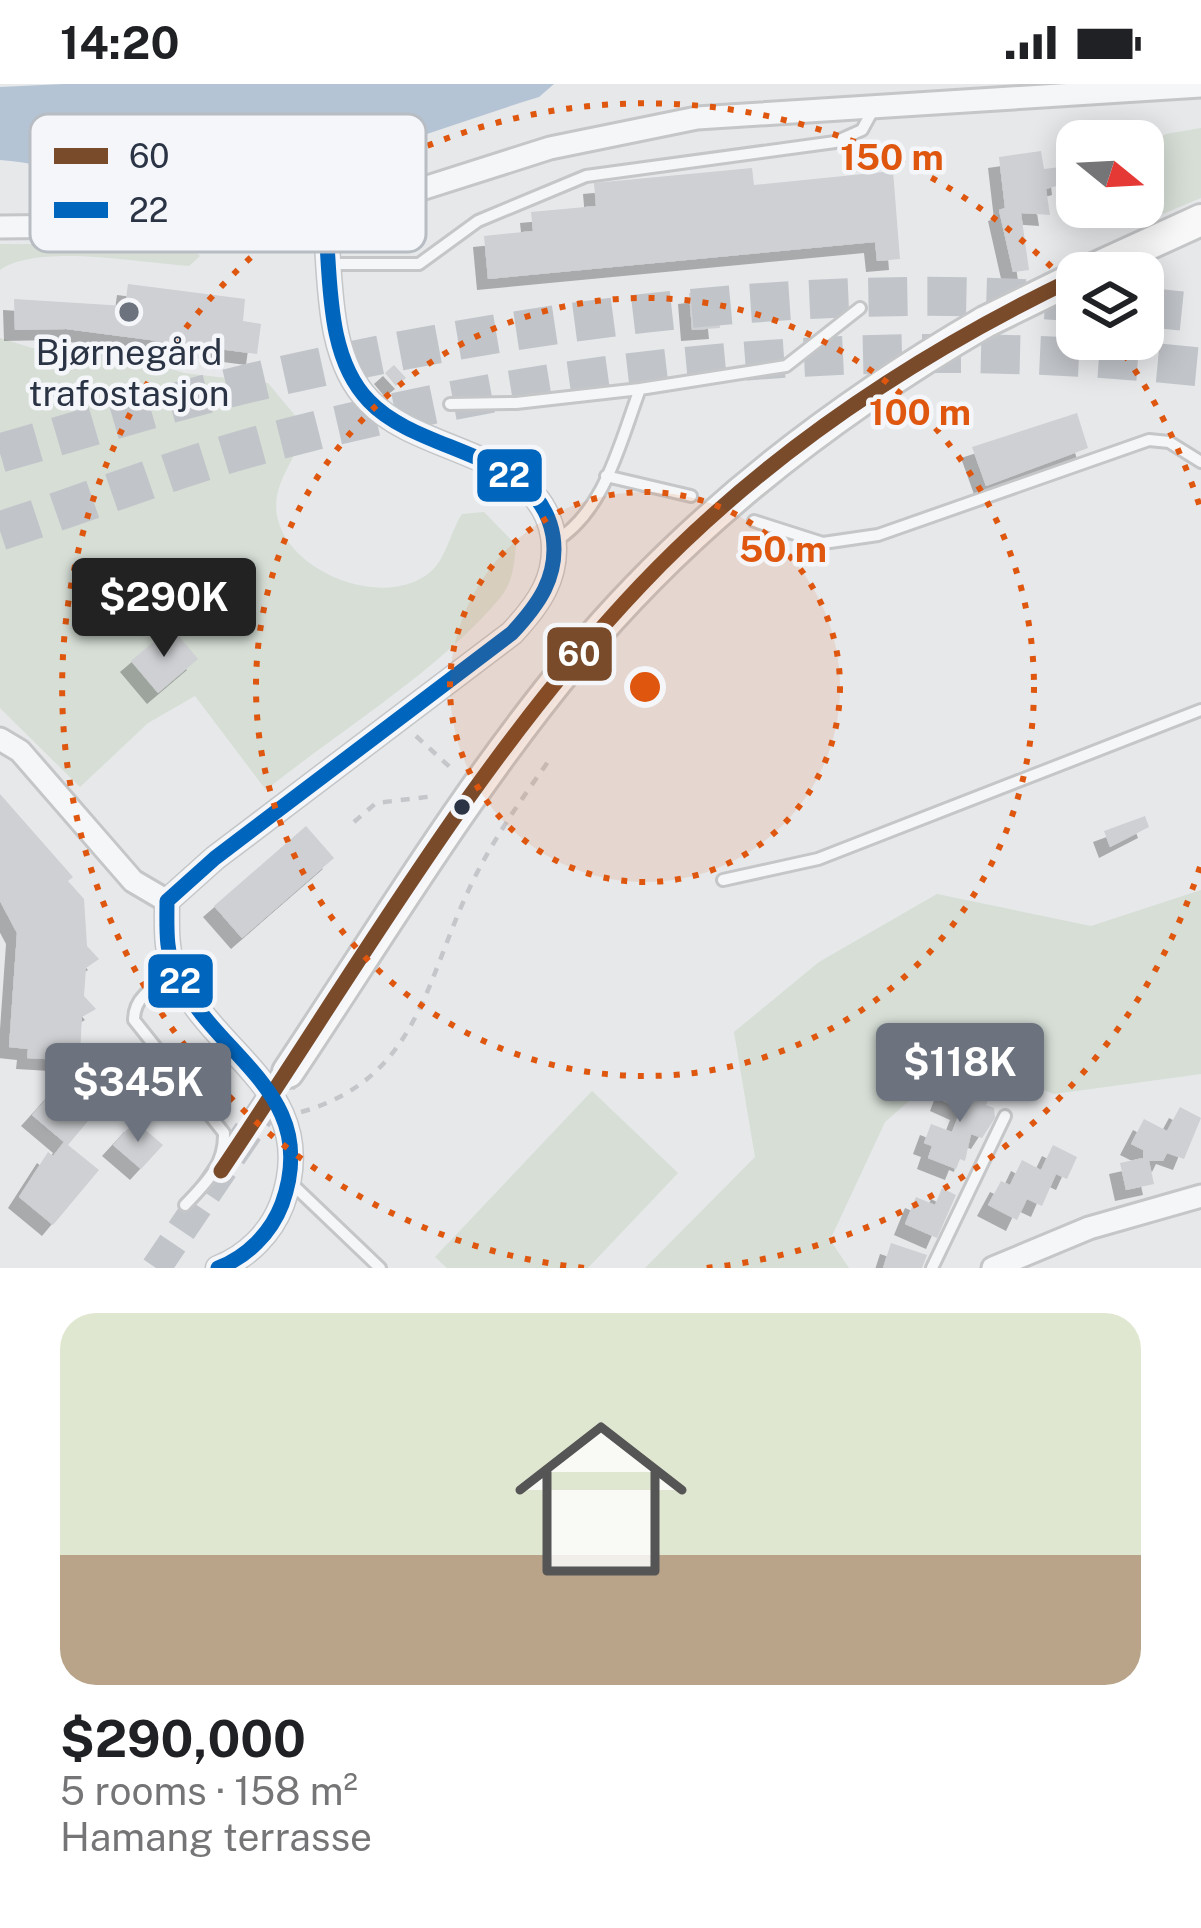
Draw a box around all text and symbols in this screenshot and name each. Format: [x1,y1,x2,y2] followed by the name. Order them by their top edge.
[60,16,179,69] text: 14:20
[30,114,426,252] legend
[1056,120,1164,228] north arrow
[1056,120,1164,360] map controls
[840,136,944,178] text: 150 m
[129,137,170,175] text: 60
[129,191,168,229] text: 22
[1056,252,1164,360] button: layers
[116,299,142,325] marker: Bjørnegård trafostasjon
[28,331,230,414] place label: Bjørnegård trafostasjon
[869,391,971,433] text: 100 m
[475,447,544,504] line badge: 22
[488,456,530,494] text: 22
[739,528,827,570] text: 50 m
[80,558,248,660] pin: $290K
[99,574,229,620] text: $290K
[545,625,614,683] line badge: 60
[558,635,600,673] text: 60
[624,666,666,708] centre of rings
[451,796,473,818] unlabelled marker
[146,952,215,1010] line badge: 22
[159,962,201,1000] text: 22
[876,1023,1044,1125] pin: $118K
[903,1039,1017,1085] text: $118K
[54,1043,222,1145] pin: $345K
[72,1059,204,1105] text: $345K
[493,1391,709,1607] icon: home
[60,1709,306,1768] text: $290,000
[60,1768,358,1814] text: 5 rooms · 158 m²
[60,1814,372,1860] text: Hamang terrasse

